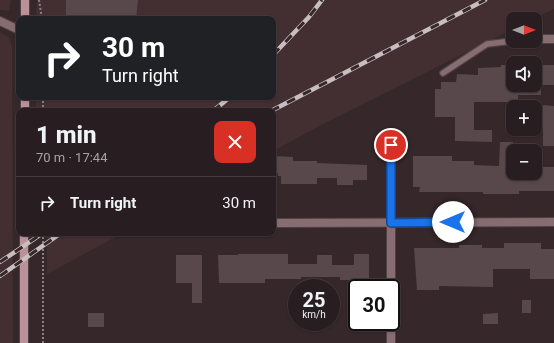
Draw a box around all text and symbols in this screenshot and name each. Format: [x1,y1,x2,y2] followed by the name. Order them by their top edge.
[506,12,542,48] north arrow
[506,12,542,180] map controls
[102,31,165,64] text: 30 m
[36,32,88,84] icon: right
[506,56,542,92] button: sound
[102,65,179,86] text: Turn right
[506,100,542,136] button: +
[36,121,97,149] text: 1 min
[214,121,256,163] button: close
[374,128,408,162] pin
[380,134,402,156] icon: arrive
[506,144,542,180] button: −
[36,150,107,165] text: 70 m · 17:44
[36,192,58,214] icon: right
[70,194,136,212] text: Turn right
[222,194,256,212] text: 30 m
[432,201,474,243] position arrow
[348,279,400,331] speed limit sign: 30
[303,288,325,312] text: 25
[302,309,326,320] text: km/h

